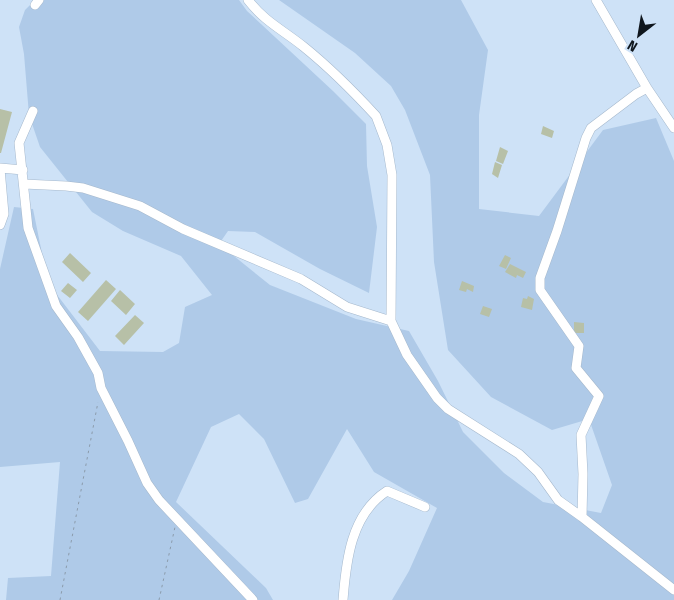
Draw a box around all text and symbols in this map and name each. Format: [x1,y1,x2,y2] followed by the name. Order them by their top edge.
[614,10,664,60] north arrow
[625,36,641,55] text: N

